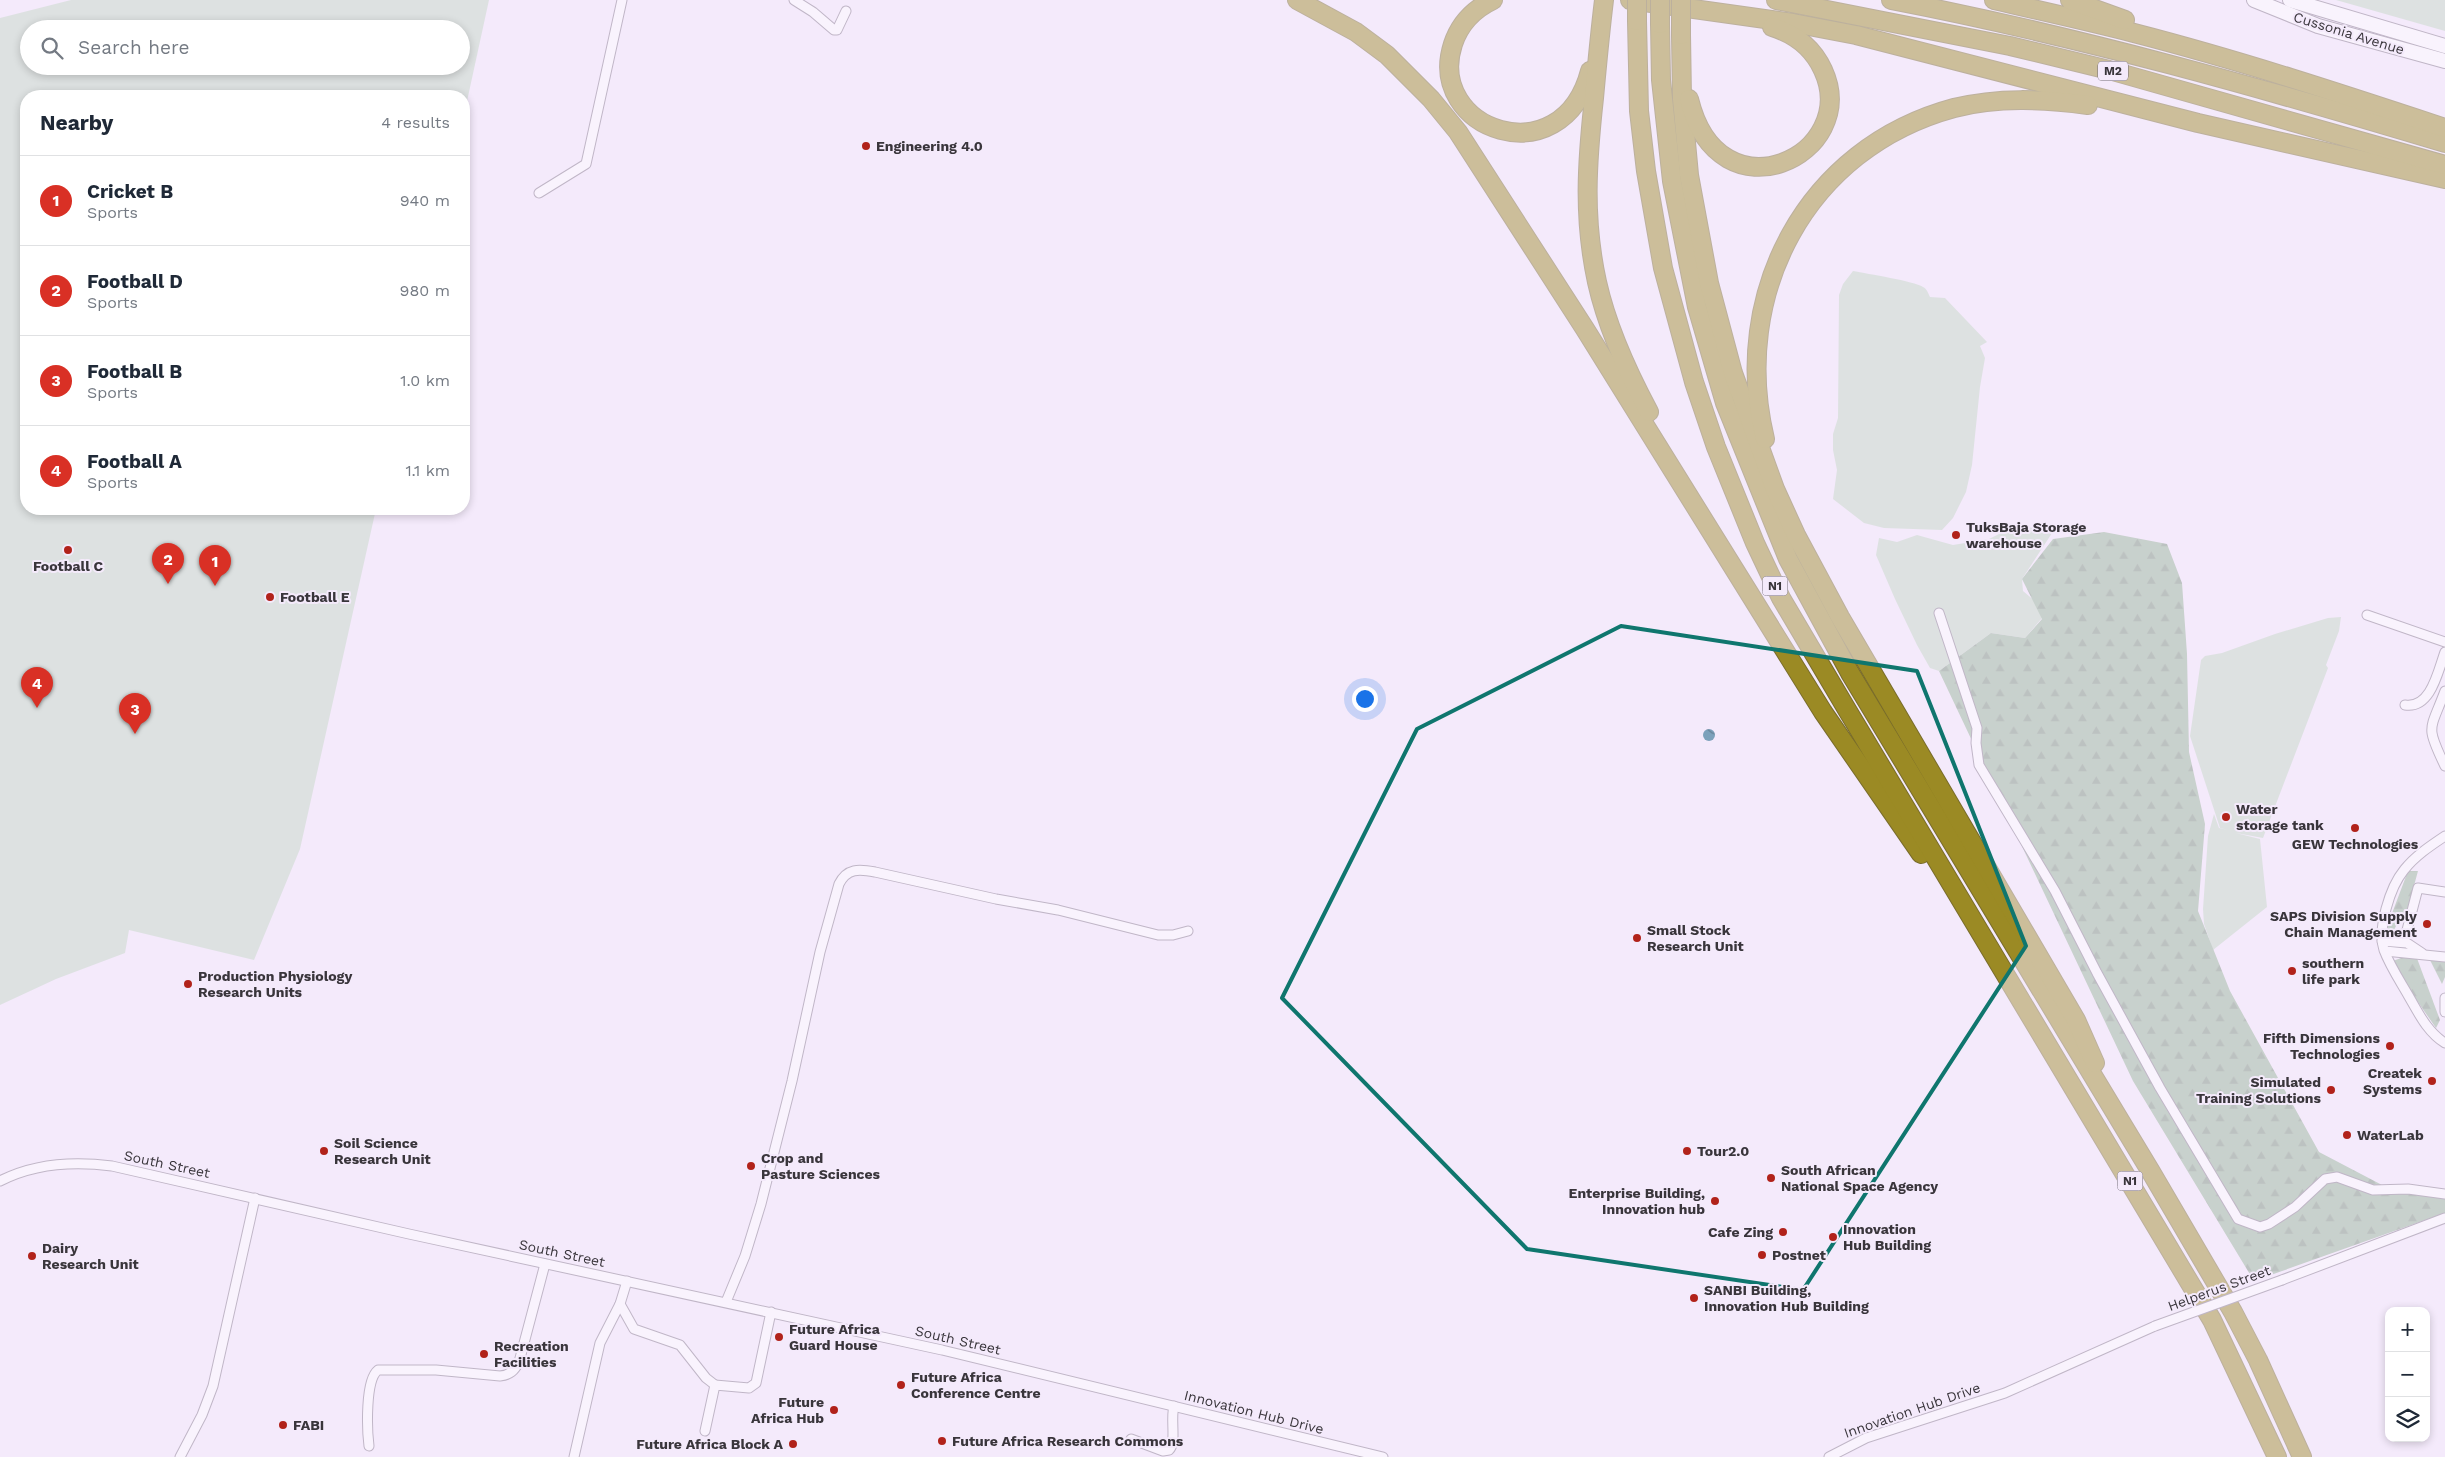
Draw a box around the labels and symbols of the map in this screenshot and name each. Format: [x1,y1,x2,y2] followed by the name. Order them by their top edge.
[2292,9,2406,57] street label: Cussonia Avenue
[2098,61,2128,80] road number: M2
[876,138,983,154] place label: Engineering 4.0
[860,140,872,152] marker: Engineering 4.0
[1966,519,2086,551] place label: TuksBaja Storage warehouse
[1950,529,1962,541] marker: TuksBaja Storage warehouse
[152,543,184,584] pin: 2
[62,544,74,556] marker: Football C
[199,545,231,586] pin: 1
[33,558,104,574] place label: Football C
[1762,576,1788,596] road number: N1
[280,589,350,605] place label: Football E
[264,591,276,603] marker: Football E
[21,667,53,708] pin: 4
[1352,686,1378,712] your location
[119,693,151,734] pin: 3
[2236,801,2324,833] place label: Water storage tank
[2220,811,2232,823] marker: Water storage tank
[2349,822,2361,834] marker: GEW Technologies
[2292,836,2419,852] place label: GEW Technologies
[2270,908,2417,940] place label: SAPS Division Supply Chain Management
[2421,918,2433,930] marker: SAPS Division Supply Chain Management
[1647,922,1744,954] place label: Small Stock Research Unit
[1631,932,1643,944] marker: Small Stock Research Unit
[2302,955,2364,987] place label: southern life park
[2286,965,2298,977] marker: southern life park
[198,968,352,1000] place label: Production Physiology Research Units
[182,978,194,990] marker: Production Physiology Research Units
[2263,1030,2381,1062] place label: Fifth Dimensions Technologies
[2384,1040,2396,1052] marker: Fifth Dimensions Technologies
[2363,1065,2423,1097] place label: Createk Systems
[2196,1074,2322,1106] place label: Simulated Training Solutions
[2426,1075,2438,1087] marker: Createk Systems
[2325,1084,2337,1096] marker: Simulated Training Solutions
[2357,1127,2424,1143] place label: WaterLab
[2341,1129,2353,1141] marker: WaterLab
[334,1135,431,1167] place label: Soil Science Research Unit
[1697,1143,1749,1159] place label: Tour2.0
[318,1145,330,1157] marker: Soil Science Research Unit
[1681,1145,1693,1157] marker: Tour2.0
[123,1147,212,1181] street label: South Street
[761,1150,881,1182] place label: Crop and Pasture Sciences
[745,1160,757,1172] marker: Crop and Pasture Sciences
[1781,1162,1938,1194] place label: South African National Space Agency
[1765,1172,1777,1184] marker: South African National Space Agency
[2118,1172,2142,1190] road number: N1
[1569,1185,1705,1217] place label: Enterprise Building, Innovation hub
[1709,1195,1721,1207] marker: Enterprise Building, Innovation hub
[1843,1221,1931,1253] place label: Innovation Hub Building
[1708,1224,1773,1240] place label: Cafe Zing
[1777,1226,1789,1238] marker: Cafe Zing
[1827,1231,1839,1243] marker: Innovation Hub Building
[518,1236,607,1270] street label: South Street
[42,1240,139,1272] place label: Dairy Research Unit
[1772,1247,1826,1263] place label: Postnet
[1756,1249,1768,1261] marker: Postnet
[26,1250,38,1262] marker: Dairy Research Unit
[2166,1262,2273,1314] street label: Helperus Street
[1704,1282,1869,1314] place label: SANBI Building, Innovation Hub Building
[1688,1292,1700,1304] marker: SANBI Building, Innovation Hub Building
[789,1321,881,1353] place label: Future Africa Guard House
[914,1322,1003,1358] street label: South Street
[773,1331,785,1343] marker: Future Africa Guard House
[494,1338,569,1370] place label: Recreation Facilities
[478,1348,490,1360] marker: Recreation Facilities
[911,1369,1041,1401] place label: Future Africa Conference Centre
[895,1379,907,1391] marker: Future Africa Conference Centre
[1842,1379,1982,1441] street label: Innovation Hub Drive
[1183,1387,1325,1437] street label: Innovation Hub Drive
[751,1394,824,1426] place label: Future Africa Hub
[828,1404,840,1416] marker: Future Africa Hub
[293,1417,324,1433] place label: FABI
[277,1419,289,1431] marker: FABI
[952,1433,1184,1449] place label: Future Africa Research Commons
[936,1435,948,1447] marker: Future Africa Research Commons
[636,1436,784,1452] place label: Future Africa Block A
[787,1438,799,1450] marker: Future Africa Block A

